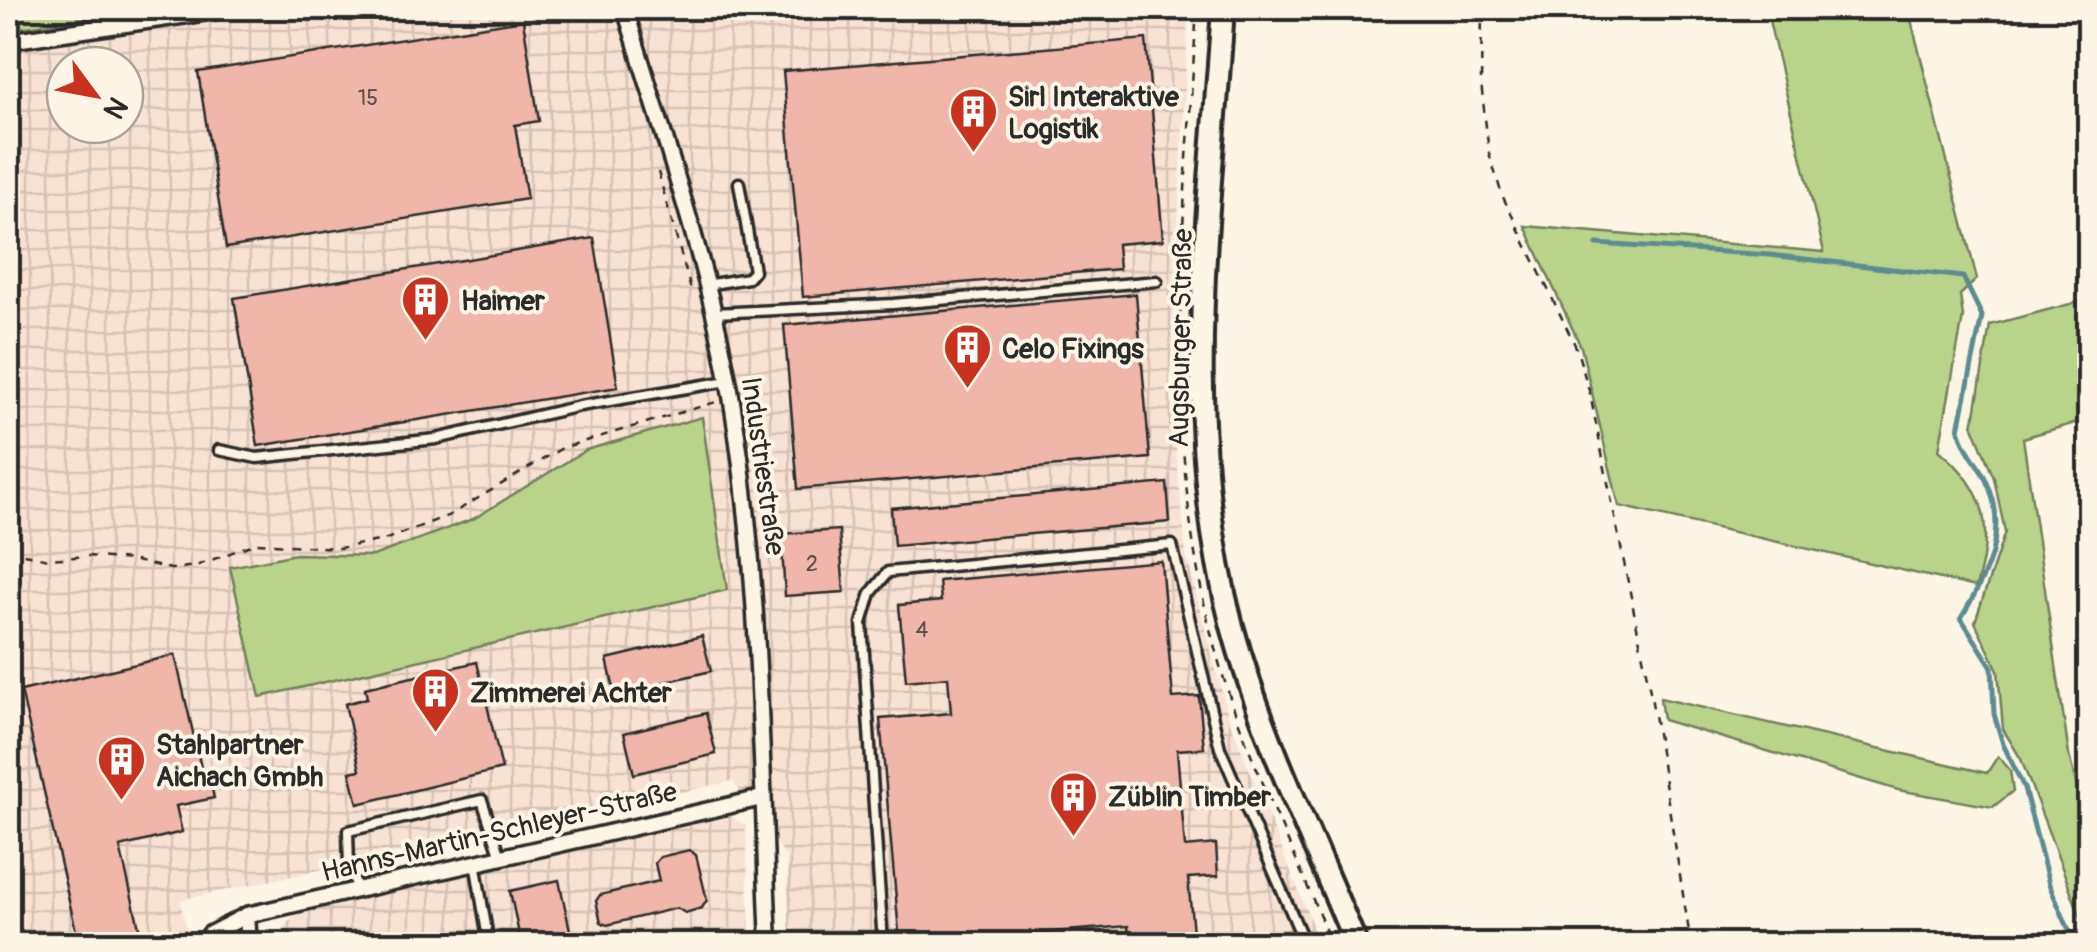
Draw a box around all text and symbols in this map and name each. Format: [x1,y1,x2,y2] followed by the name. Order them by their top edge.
[45,45,145,145] north arrow
[1008,80,1180,147] place label: Sirl Interaktive Logistik
[358,84,378,112] house number: 15
[947,86,999,154] building icon: Sirl Interaktive Logistik
[95,90,135,125] text: N
[1162,228,1201,448] street label: Augsburger Straße
[400,274,452,342] building icon: Haimer
[461,284,546,319] place label: Haimer
[941,322,993,390] building icon: Celo Fixings
[1002,332,1144,367] place label: Celo Fixings
[733,375,792,558] street label: Industriestraße
[806,550,818,578] house number: 2
[916,616,929,644] house number: 4
[409,666,461,734] building icon: Zimmerei Achter
[470,676,673,711] place label: Zimmerei Achter
[156,728,323,795] place label: Stahlpartner Aichach Gmbh
[95,734,147,802] building icon: Stahlpartner Aichach Gmbh
[1047,770,1099,838] building icon: Züblin Timber
[318,774,681,890] street label: Hanns-Martin-Schleyer-Straße
[1108,780,1272,815] place label: Züblin Timber

